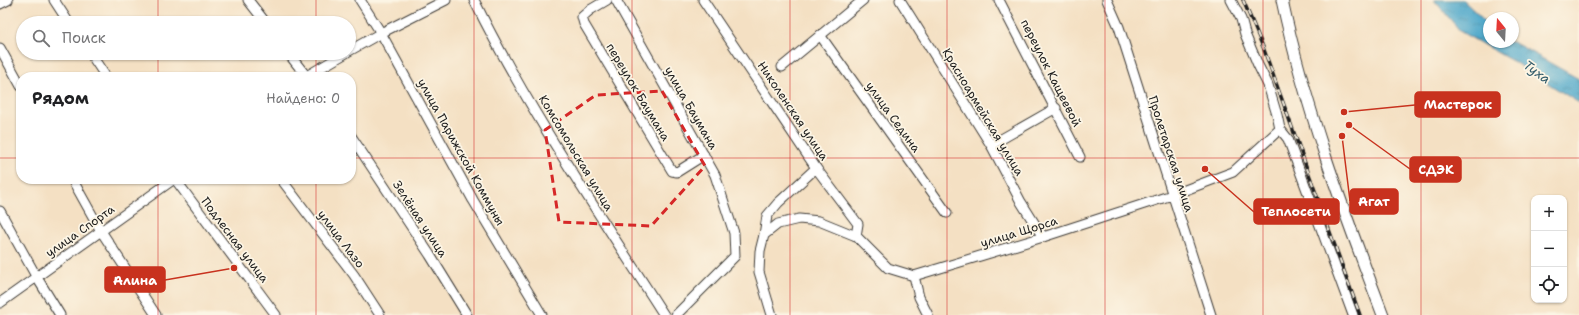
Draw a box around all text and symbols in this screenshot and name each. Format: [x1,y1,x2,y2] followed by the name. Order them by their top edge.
[1483,12,1519,48] north arrow
[16,16,356,60] search box
[1017,17,1085,130] street label: переулок Кащеевой
[30,27,52,49] icon: search
[62,28,106,48] text: Поиск
[602,40,674,144] street label: переулок Баумана
[939,45,1028,179] street label: Красноармейская улица
[1520,57,1554,87] water label: Туха
[754,58,833,164] street label: Николенская улица
[661,64,722,153] street label: улица Баумана
[414,76,508,228] street label: улица Парижской Коммуны
[862,78,924,156] street label: улица Седина
[32,87,89,109] text: Рядом
[266,90,340,107] text: Найдено: 0
[535,92,617,214] street label: Комсомольская улица
[1415,92,1500,117] callout: Мастерок
[1145,94,1198,215] street label: Пролетарская улица
[1424,96,1492,113] text: Мастерок
[1410,157,1461,182] callout: СДЭК
[1418,161,1454,178] text: СДЭК
[389,177,451,261] street label: Зелёная улица
[1350,189,1398,214] callout: Агат
[1358,193,1390,210] text: Агат
[198,194,273,286] street label: Подлесная улица
[1531,195,1567,303] map controls
[1531,195,1567,231] button: +
[1254,199,1339,224] callout: Теплосети
[42,201,118,261] street label: улица Спорта
[1261,203,1331,220] text: Теплосети
[314,207,368,271] street label: улица Лазо
[979,213,1060,251] street label: улица Щорса
[1531,231,1567,267] button: −
[105,267,165,292] callout: Алина
[1531,267,1567,303] button: locate
[113,272,157,289] text: Алина

